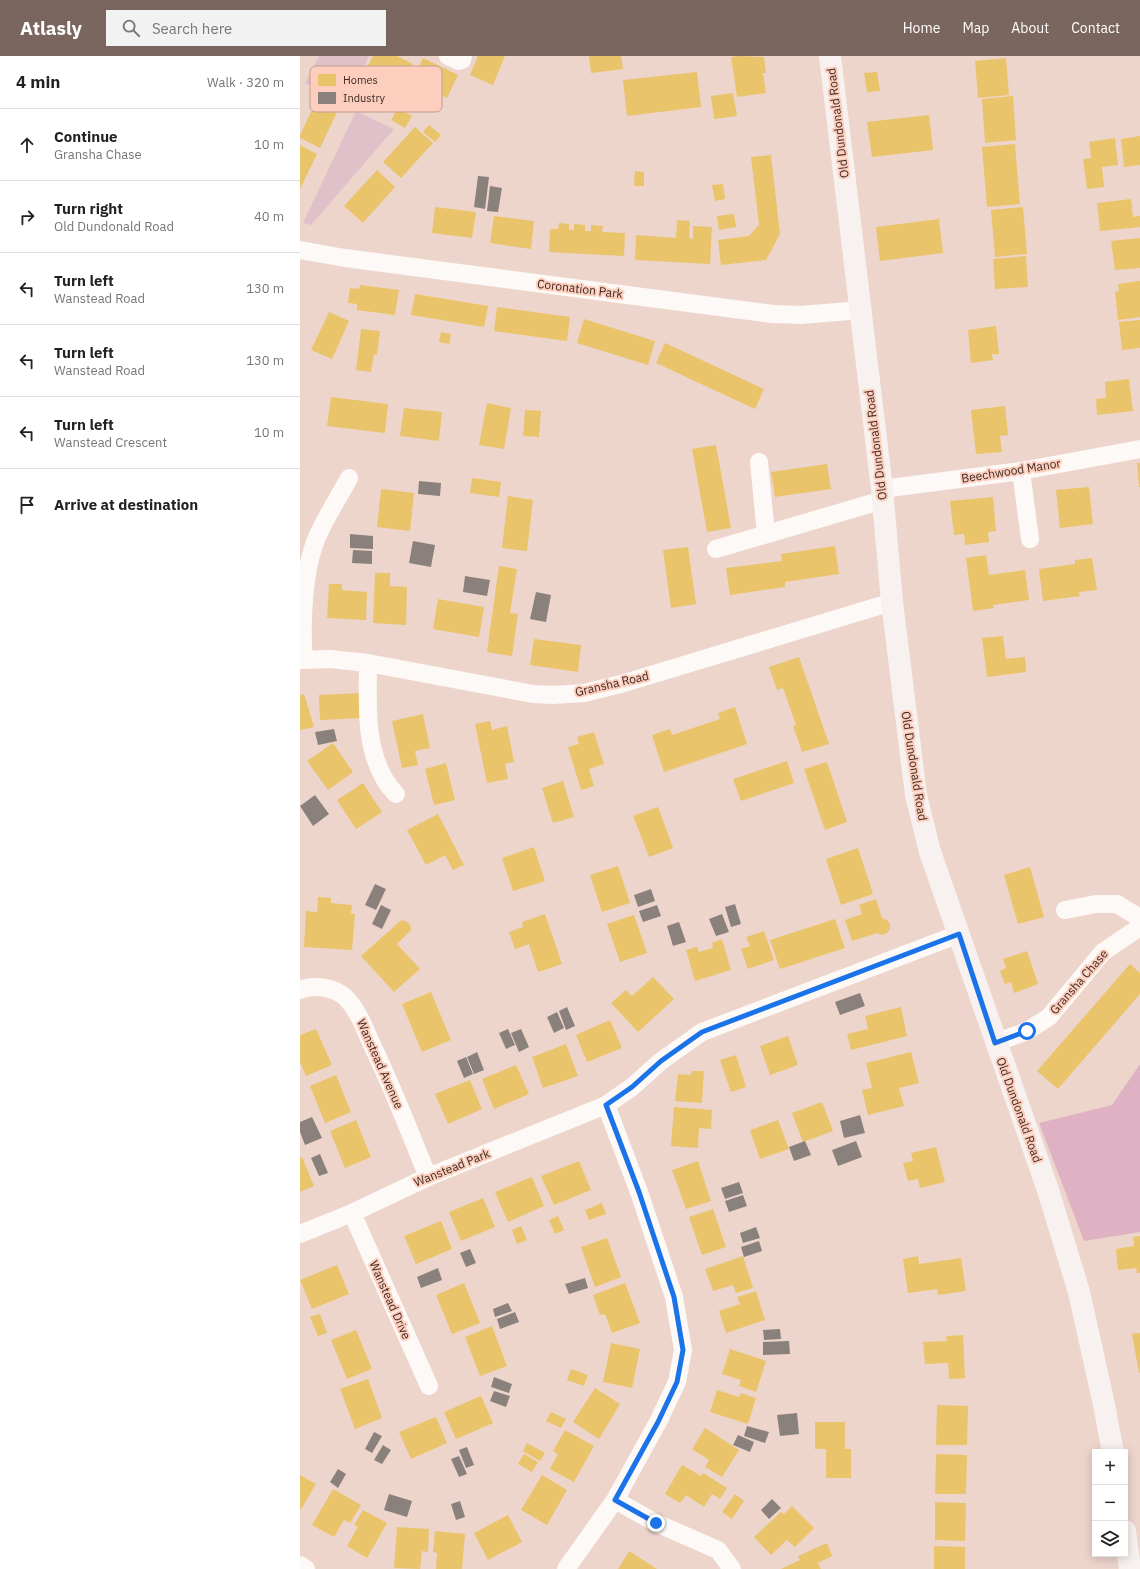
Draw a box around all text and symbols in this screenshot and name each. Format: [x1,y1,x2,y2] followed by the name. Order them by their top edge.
[106,10,386,46] search box
[20,16,82,40] text: Atlasly
[120,17,142,39] icon: search
[152,19,232,38] text: Search here
[903,19,940,37] text: Home
[962,19,989,37] text: Map
[1011,19,1049,37] text: About
[1071,19,1120,37] text: Contact
[310,66,442,112] legend
[823,67,852,179] street label: Old Dundonald Road
[16,71,60,93] text: 4 min
[343,73,378,87] text: Homes
[207,74,284,91] text: Walk · 320 m
[343,91,386,105] text: Industry
[54,127,118,146] text: Continue
[16,134,38,156] icon: ahead
[254,136,284,153] text: 10 m
[54,146,142,163] text: Gransha Chase
[54,199,123,218] text: Turn right
[16,206,38,228] icon: right
[254,208,284,225] text: 40 m
[54,218,174,235] text: Old Dundonald Road
[54,271,114,290] text: Turn left
[536,276,624,301] street label: Coronation Park
[16,278,38,300] icon: left
[246,280,284,297] text: 130 m
[54,290,145,307] text: Wanstead Road
[54,343,114,362] text: Turn left
[16,350,38,372] icon: left
[246,352,284,369] text: 130 m
[54,362,145,379] text: Wanstead Road
[861,389,890,501] street label: Old Dundonald Road
[54,415,114,434] text: Turn left
[16,422,38,444] icon: left
[254,424,284,441] text: 10 m
[54,434,167,451] text: Wanstead Crescent
[960,455,1062,486] street label: Beechwood Manor
[16,494,38,516] icon: arrive
[54,495,198,514] text: Arrive at destination
[573,668,650,699] street label: Gransha Road
[898,710,931,822] street label: Old Dundonald Road
[1046,946,1111,1017] street label: Gransha Chase
[354,1017,407,1111] street label: Wanstead Avenue
[1018,1022,1036,1040] route start
[993,1055,1045,1164] street label: Old Dundonald Road
[412,1145,493,1190] street label: Wanstead Park
[366,1258,415,1342] street label: Wanstead Drive
[1092,1449,1128,1557] map controls
[1092,1449,1128,1485] button: +
[1092,1485,1128,1521] button: −
[647,1514,665,1532] route end
[1092,1521,1128,1557] button: layers

